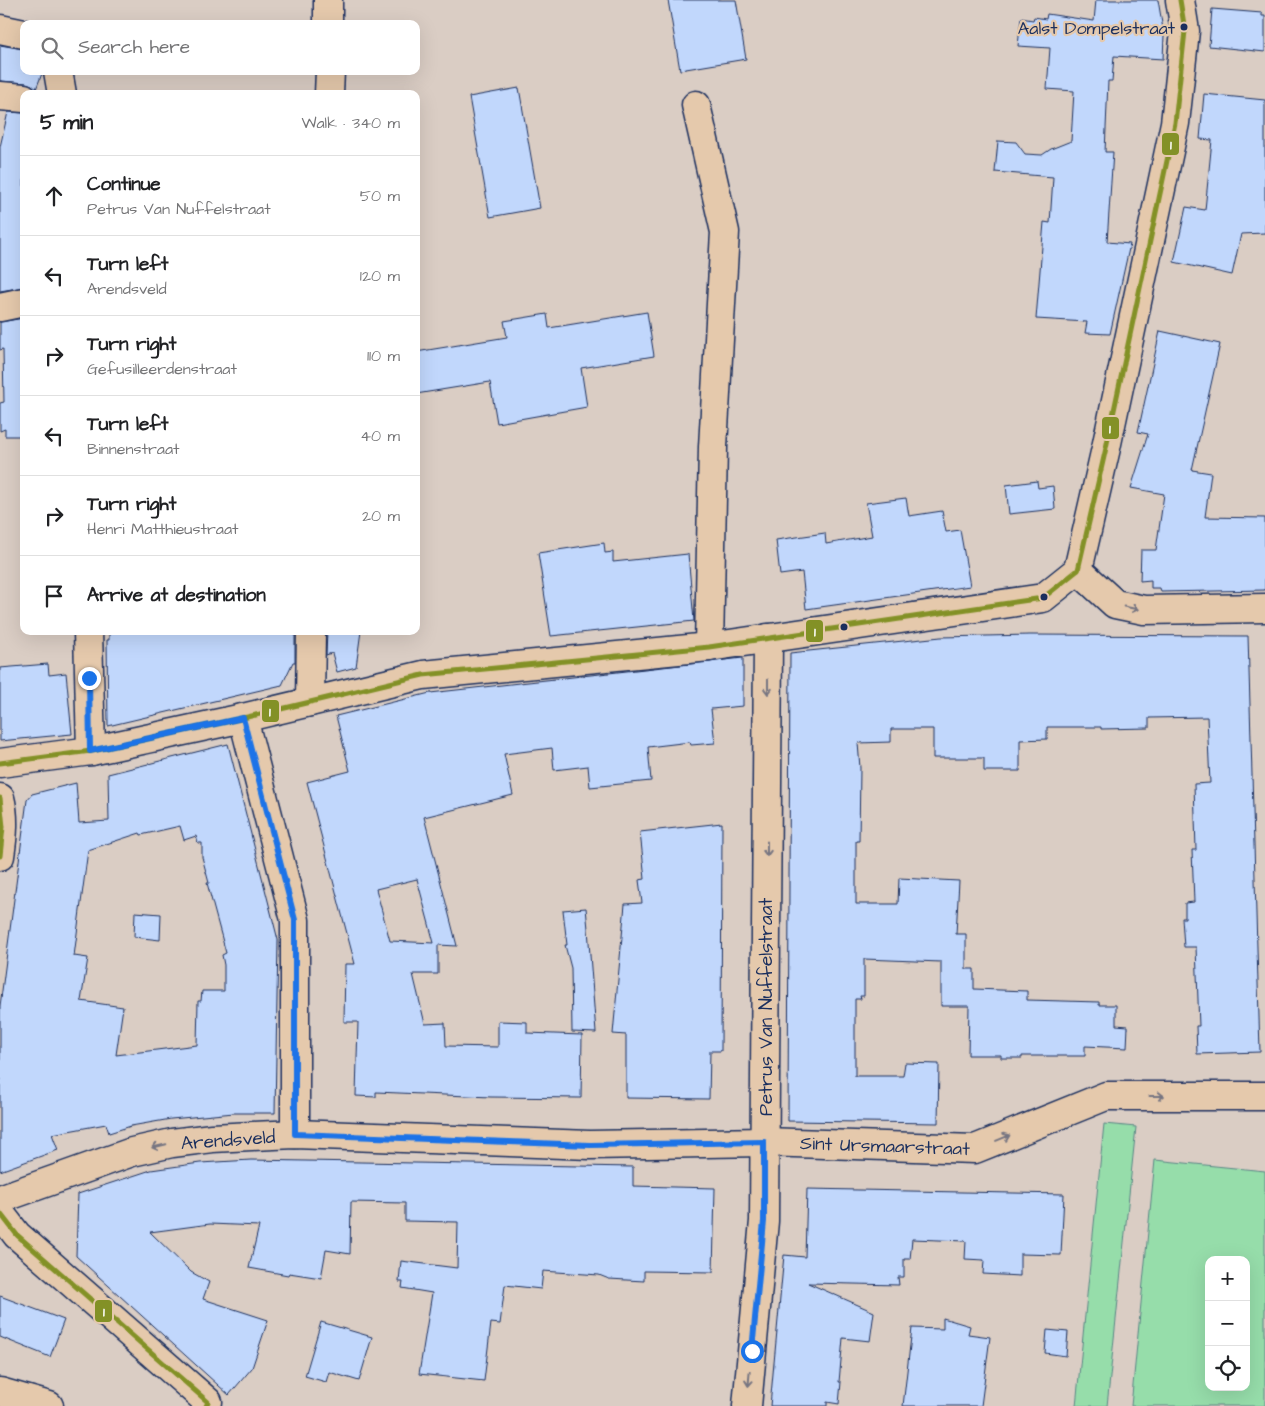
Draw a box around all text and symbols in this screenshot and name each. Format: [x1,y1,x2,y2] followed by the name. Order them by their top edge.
[1018,16,1176,41] place label: Aalst Dompelstraat
[20,20,420,75] search box
[1179,22,1189,32] marker: Aalst Dompelstraat
[38,34,66,62] icon: search
[78,34,190,61] text: Search here
[40,108,93,137] text: 5 min
[301,112,400,134] text: Walk · 340 m
[1161,132,1180,156] line badge: 1
[1170,135,1172,155] text: 1
[87,171,161,198] text: Continue
[40,182,68,210] icon: ahead
[360,185,400,207] text: 50 m
[87,198,271,220] text: Petrus Van Nuffelstraat
[87,251,168,278] text: Turn left
[40,262,68,290] icon: left
[360,265,400,287] text: 120 m
[87,278,167,300] text: Arendsveld
[87,331,176,358] text: Turn right
[40,342,68,370] icon: right
[367,345,400,367] text: 110 m
[87,358,237,380] text: Gefusilleerdenstraat
[87,411,168,438] text: Turn left
[1101,416,1120,440] line badge: 1
[1109,419,1111,439] text: 1
[40,422,68,450] icon: left
[360,425,400,447] text: 40 m
[87,438,180,460] text: Binnenstraat
[87,491,176,518] text: Turn right
[40,502,68,530] icon: right
[362,505,400,527] text: 20 m
[87,518,239,540] text: Henri Matthieustraat
[40,582,68,610] icon: arrive
[87,582,266,609] text: Arrive at destination
[1039,592,1049,602] unlabelled marker
[1122,603,1138,613] one-way arrow
[805,619,824,643] line badge: 1
[814,622,816,642] text: 1
[839,622,849,632] unlabelled marker
[78,667,101,690] route end
[763,678,773,695] one-way arrow
[261,699,280,723] line badge: 1
[269,702,271,722] text: 1
[762,841,772,857] one-way arrow
[753,898,780,1116] street label: Petrus Van Nuffelstraat
[1149,1091,1165,1101] one-way arrow
[180,1124,276,1157] street label: Arendsveld
[800,1130,971,1163] street label: Sint Ursmaarstraat
[995,1133,1010,1142] one-way arrow
[152,1142,168,1151] one-way arrow
[1205,1256,1250,1391] map controls
[1205,1256,1250,1301] button: +
[94,1299,113,1323] line badge: 1
[1205,1301,1250,1346] button: −
[103,1302,105,1322] text: 1
[741,1340,764,1363] route start
[1205,1346,1250,1391] button: locate
[745,1370,754,1386] one-way arrow

